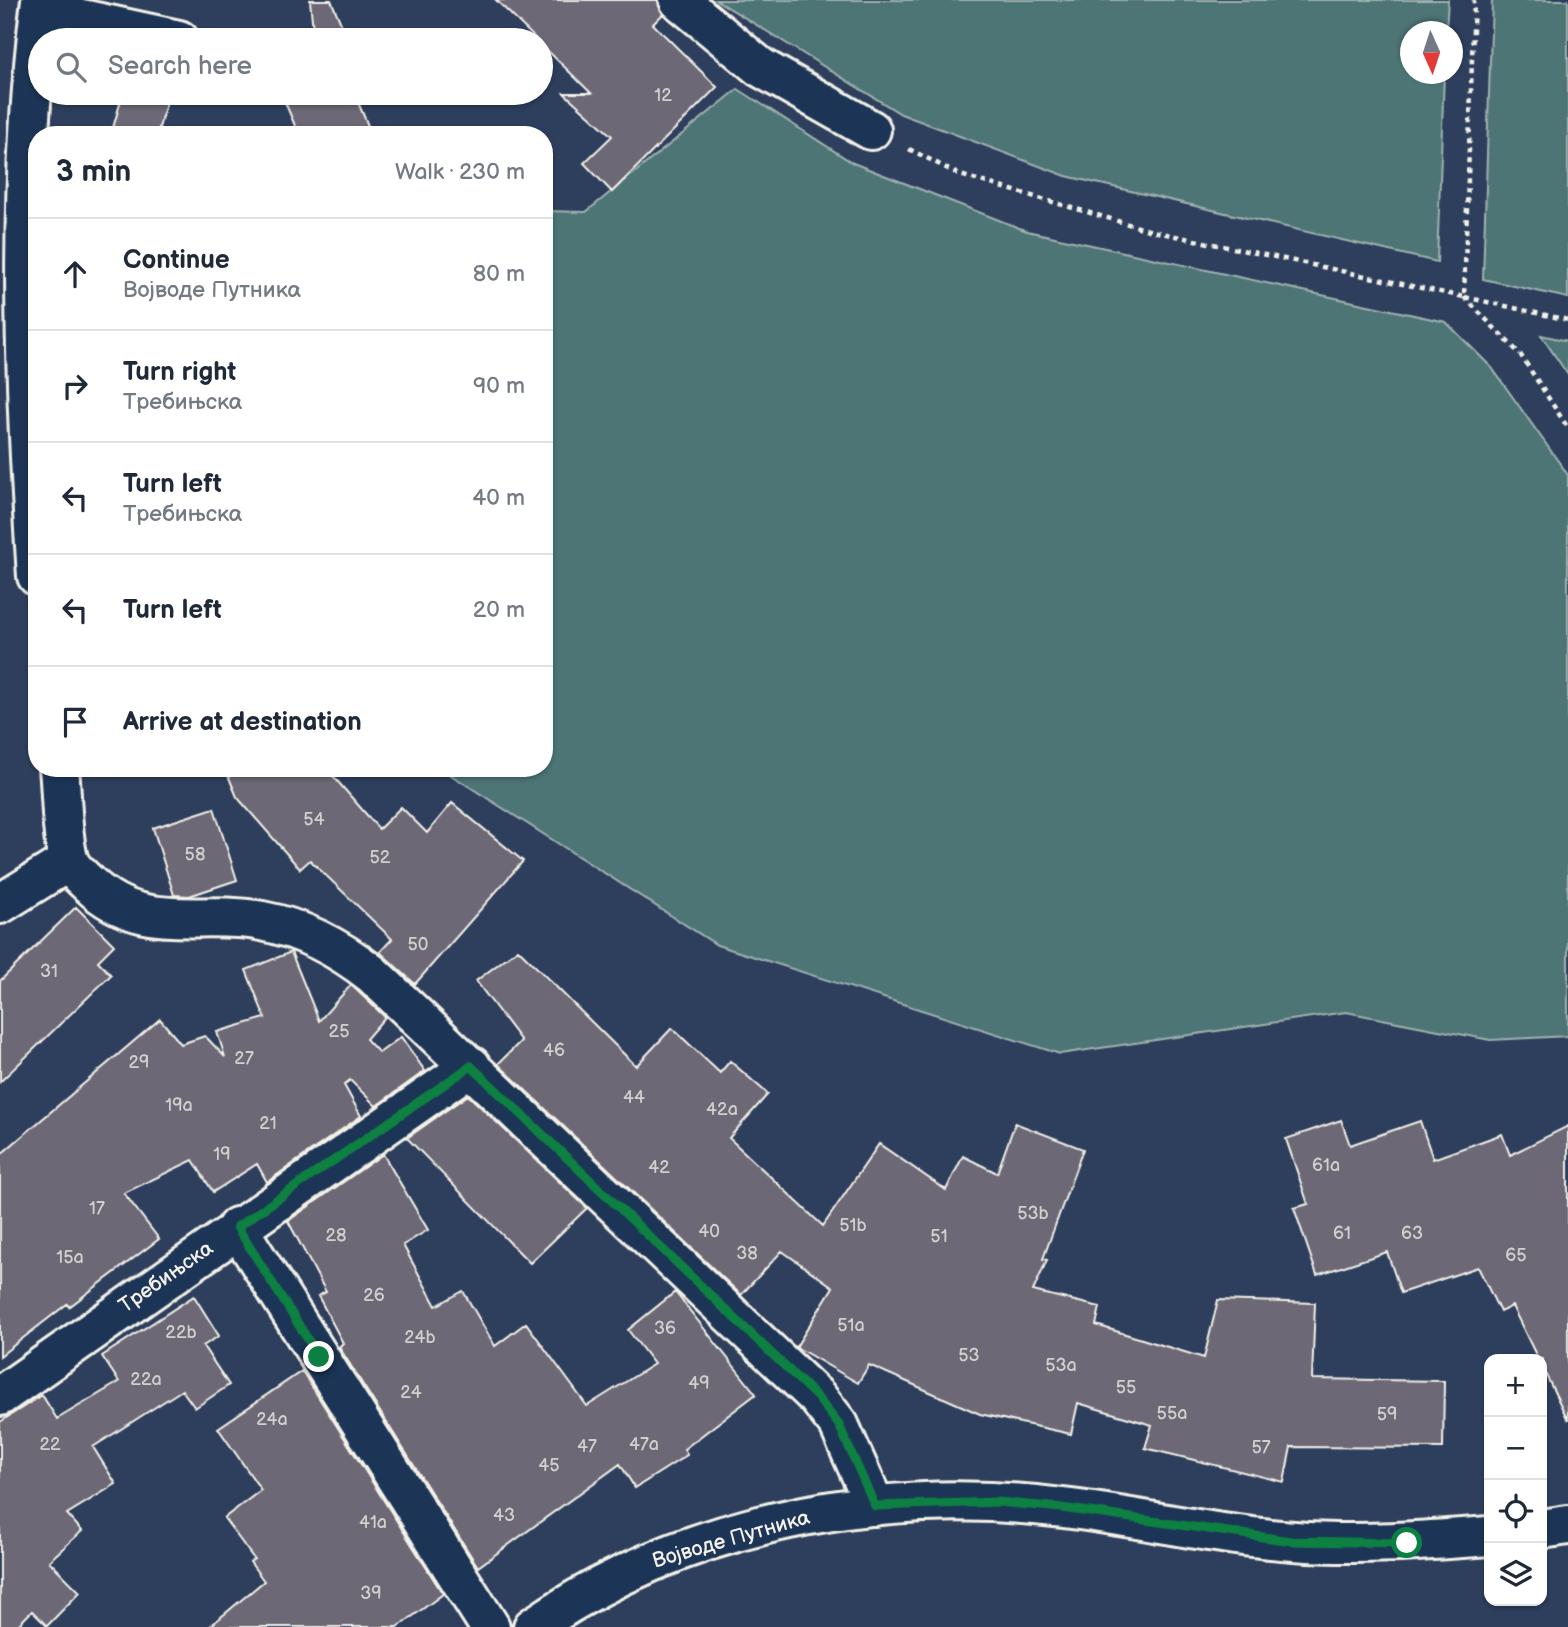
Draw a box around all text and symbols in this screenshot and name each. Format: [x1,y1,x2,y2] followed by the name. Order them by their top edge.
[1400,21,1463,84] north arrow
[28,28,553,105] search box
[52,48,90,86] icon: search
[108,51,252,82] text: Search here
[654,85,672,106] house number: 12
[56,154,131,190] text: 3 min
[395,158,525,186] text: Walk · 230 m
[123,245,230,276] text: Continue
[56,255,94,293] icon: ahead
[473,260,525,288] text: 80 m
[123,276,301,304] text: Војводе Путника
[123,357,236,388] text: Turn right
[56,367,94,405] icon: right
[473,372,525,400] text: 90 m
[123,388,242,416] text: Требињска
[123,469,222,500] text: Turn left
[56,479,94,517] icon: left
[472,484,525,512] text: 40 m
[123,500,242,528] text: Требињска
[56,591,94,629] icon: left
[123,595,222,626] text: Turn left
[473,596,525,624] text: 20 m
[56,703,94,741] icon: arrive
[123,707,362,738] text: Arrive at destination
[303,809,325,830] house number: 54
[185,844,205,865] house number: 58
[370,847,391,868] house number: 52
[408,934,428,955] house number: 50
[40,961,58,982] house number: 31
[329,1021,349,1042] house number: 25
[543,1040,565,1061] house number: 46
[234,1048,254,1069] house number: 27
[128,1052,150,1073] house number: 29
[623,1087,645,1108] house number: 44
[165,1095,193,1116] house number: 19a
[706,1099,738,1120] house number: 42a
[259,1113,277,1134] house number: 21
[213,1144,231,1165] house number: 19
[1312,1155,1340,1176] house number: 61a
[648,1157,670,1178] house number: 42
[89,1198,105,1219] house number: 17
[1017,1203,1049,1224] house number: 53b
[839,1215,867,1236] house number: 51b
[698,1221,720,1242] house number: 40
[1333,1223,1351,1244] house number: 61
[1401,1223,1423,1244] house number: 63
[325,1225,347,1246] house number: 28
[930,1226,948,1247] house number: 51
[114,1235,218,1318] street label: Требињска
[736,1243,758,1264] house number: 38
[1505,1245,1527,1266] house number: 65
[56,1247,84,1268] house number: 15a
[363,1285,385,1306] house number: 26
[837,1315,865,1336] house number: 51a
[654,1318,676,1339] house number: 36
[165,1322,197,1343] house number: 22b
[404,1327,436,1348] house number: 24b
[303,1341,334,1372] route end
[958,1345,980,1366] house number: 53
[1484,1354,1547,1606] map controls
[1484,1354,1547,1417] button: +
[1045,1355,1077,1376] house number: 53a
[130,1369,162,1390] house number: 22a
[688,1373,710,1394] house number: 49
[1116,1377,1136,1398] house number: 55
[400,1382,422,1403] house number: 24
[1157,1403,1187,1424] house number: 55a
[1377,1404,1397,1425] house number: 59
[256,1409,288,1430] house number: 24a
[1484,1417,1547,1480] button: −
[39,1434,61,1455] house number: 22
[629,1434,659,1455] house number: 47a
[577,1436,597,1457] house number: 47
[1251,1437,1271,1458] house number: 57
[538,1455,560,1476] house number: 45
[1484,1480,1547,1543] button: locate
[649,1504,813,1573] street label: Војводе Путника
[493,1505,515,1526] house number: 43
[359,1512,387,1533] house number: 41a
[1391,1527,1422,1558] route start
[1484,1543,1547,1606] button: layers
[360,1583,382,1604] house number: 39

